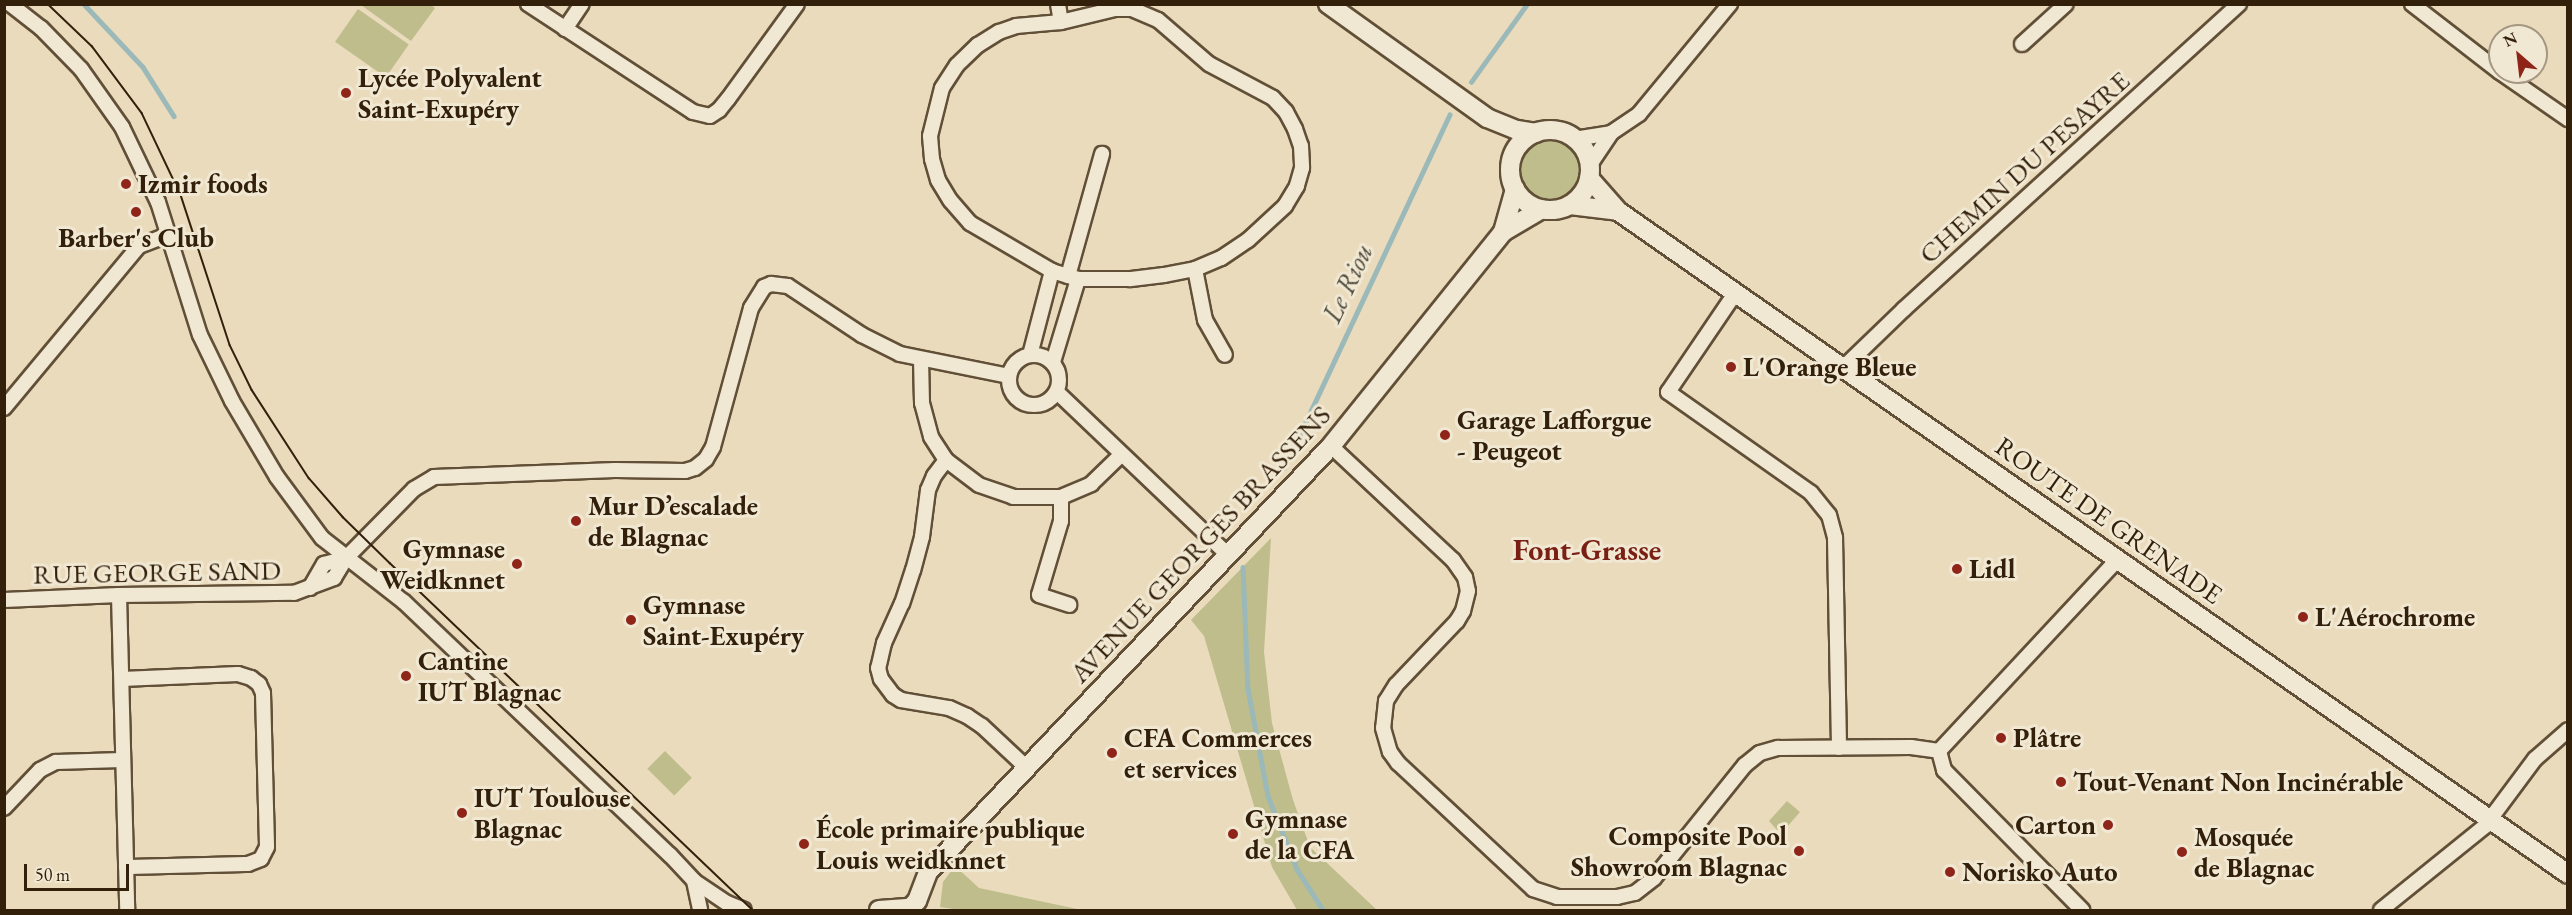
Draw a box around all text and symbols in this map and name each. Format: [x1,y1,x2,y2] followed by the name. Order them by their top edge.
[2488,24,2548,84] north arrow
[2500,27,2521,52] text: N
[358,61,542,124] place label: Lycée Polyvalent Saint-Exupéry
[1912,64,2136,270] street label: CHEMIN DU PESAYRE
[339,86,353,100] marker: Lycée Polyvalent Saint-Exupéry
[138,168,268,200] place label: Izmir foods
[119,177,133,191] marker: Izmir foods
[129,205,143,219] marker: Barber's Club
[58,222,214,254] place label: Barber's Club
[1314,238,1380,328] water label: Le Riou
[1743,351,1917,383] place label: L'Orange Bleue
[1724,360,1738,374] marker: L'Orange Bleue
[1063,399,1337,689] street label: AVENUE GEORGES BRASSENS
[1457,403,1651,466] place label: Garage Lafforgue - Peugeot
[1438,428,1452,442] marker: Garage Lafforgue - Peugeot
[1989,429,2229,611] street label: ROUTE DE GRENADE
[588,489,758,552] place label: Mur D’escalade de Blagnac
[569,514,583,528] marker: Mur D’escalade de Blagnac
[380,532,505,595] place label: Gymnase Weidknnet
[1513,532,1661,568] district label: Font-Grasse
[1969,553,2015,585] place label: Lidl
[33,554,281,590] street label: RUE GEORGE SAND
[510,557,524,571] marker: Gymnase Weidknnet
[1950,562,1964,576] marker: Lidl
[643,588,804,651] place label: Gymnase Saint-Exupéry
[2315,601,2475,633] place label: L'Aérochrome
[2296,610,2310,624] marker: L'Aérochrome
[624,613,638,627] marker: Gymnase Saint-Exupéry
[418,644,561,707] place label: Cantine IUT Blagnac
[399,669,413,683] marker: Cantine IUT Blagnac
[1124,721,1312,784] place label: CFA Commerces et services
[2013,722,2081,754] place label: Plâtre
[1994,731,2008,745] marker: Plâtre
[1105,746,1119,760] marker: CFA Commerces et services
[2073,766,2403,798] place label: Tout-Venant Non Incinérable
[2054,775,2068,789] marker: Tout-Venant Non Incinérable
[474,781,630,844] place label: IUT Toulouse Blagnac
[1245,802,1354,865] place label: Gymnase de la CFA
[455,806,469,820] marker: IUT Toulouse Blagnac
[2015,809,2096,841] place label: Carton
[816,812,1085,875] place label: École primaire publique Louis weidknnet
[2101,818,2115,832] marker: Carton
[1571,819,1787,882] place label: Composite Pool Showroom Blagnac
[2194,820,2314,883] place label: Mosquée de Blagnac
[1226,827,1240,841] marker: Gymnase de la CFA
[797,837,811,851] marker: École primaire publique Louis weidknnet
[1792,844,1806,858] marker: Composite Pool Showroom Blagnac
[2175,845,2189,859] marker: Mosquée de Blagnac
[27,852,132,890] scale bar
[1962,856,2117,888] place label: Norisko Auto
[35,863,70,886] text: 50 m
[1943,865,1957,879] marker: Norisko Auto

